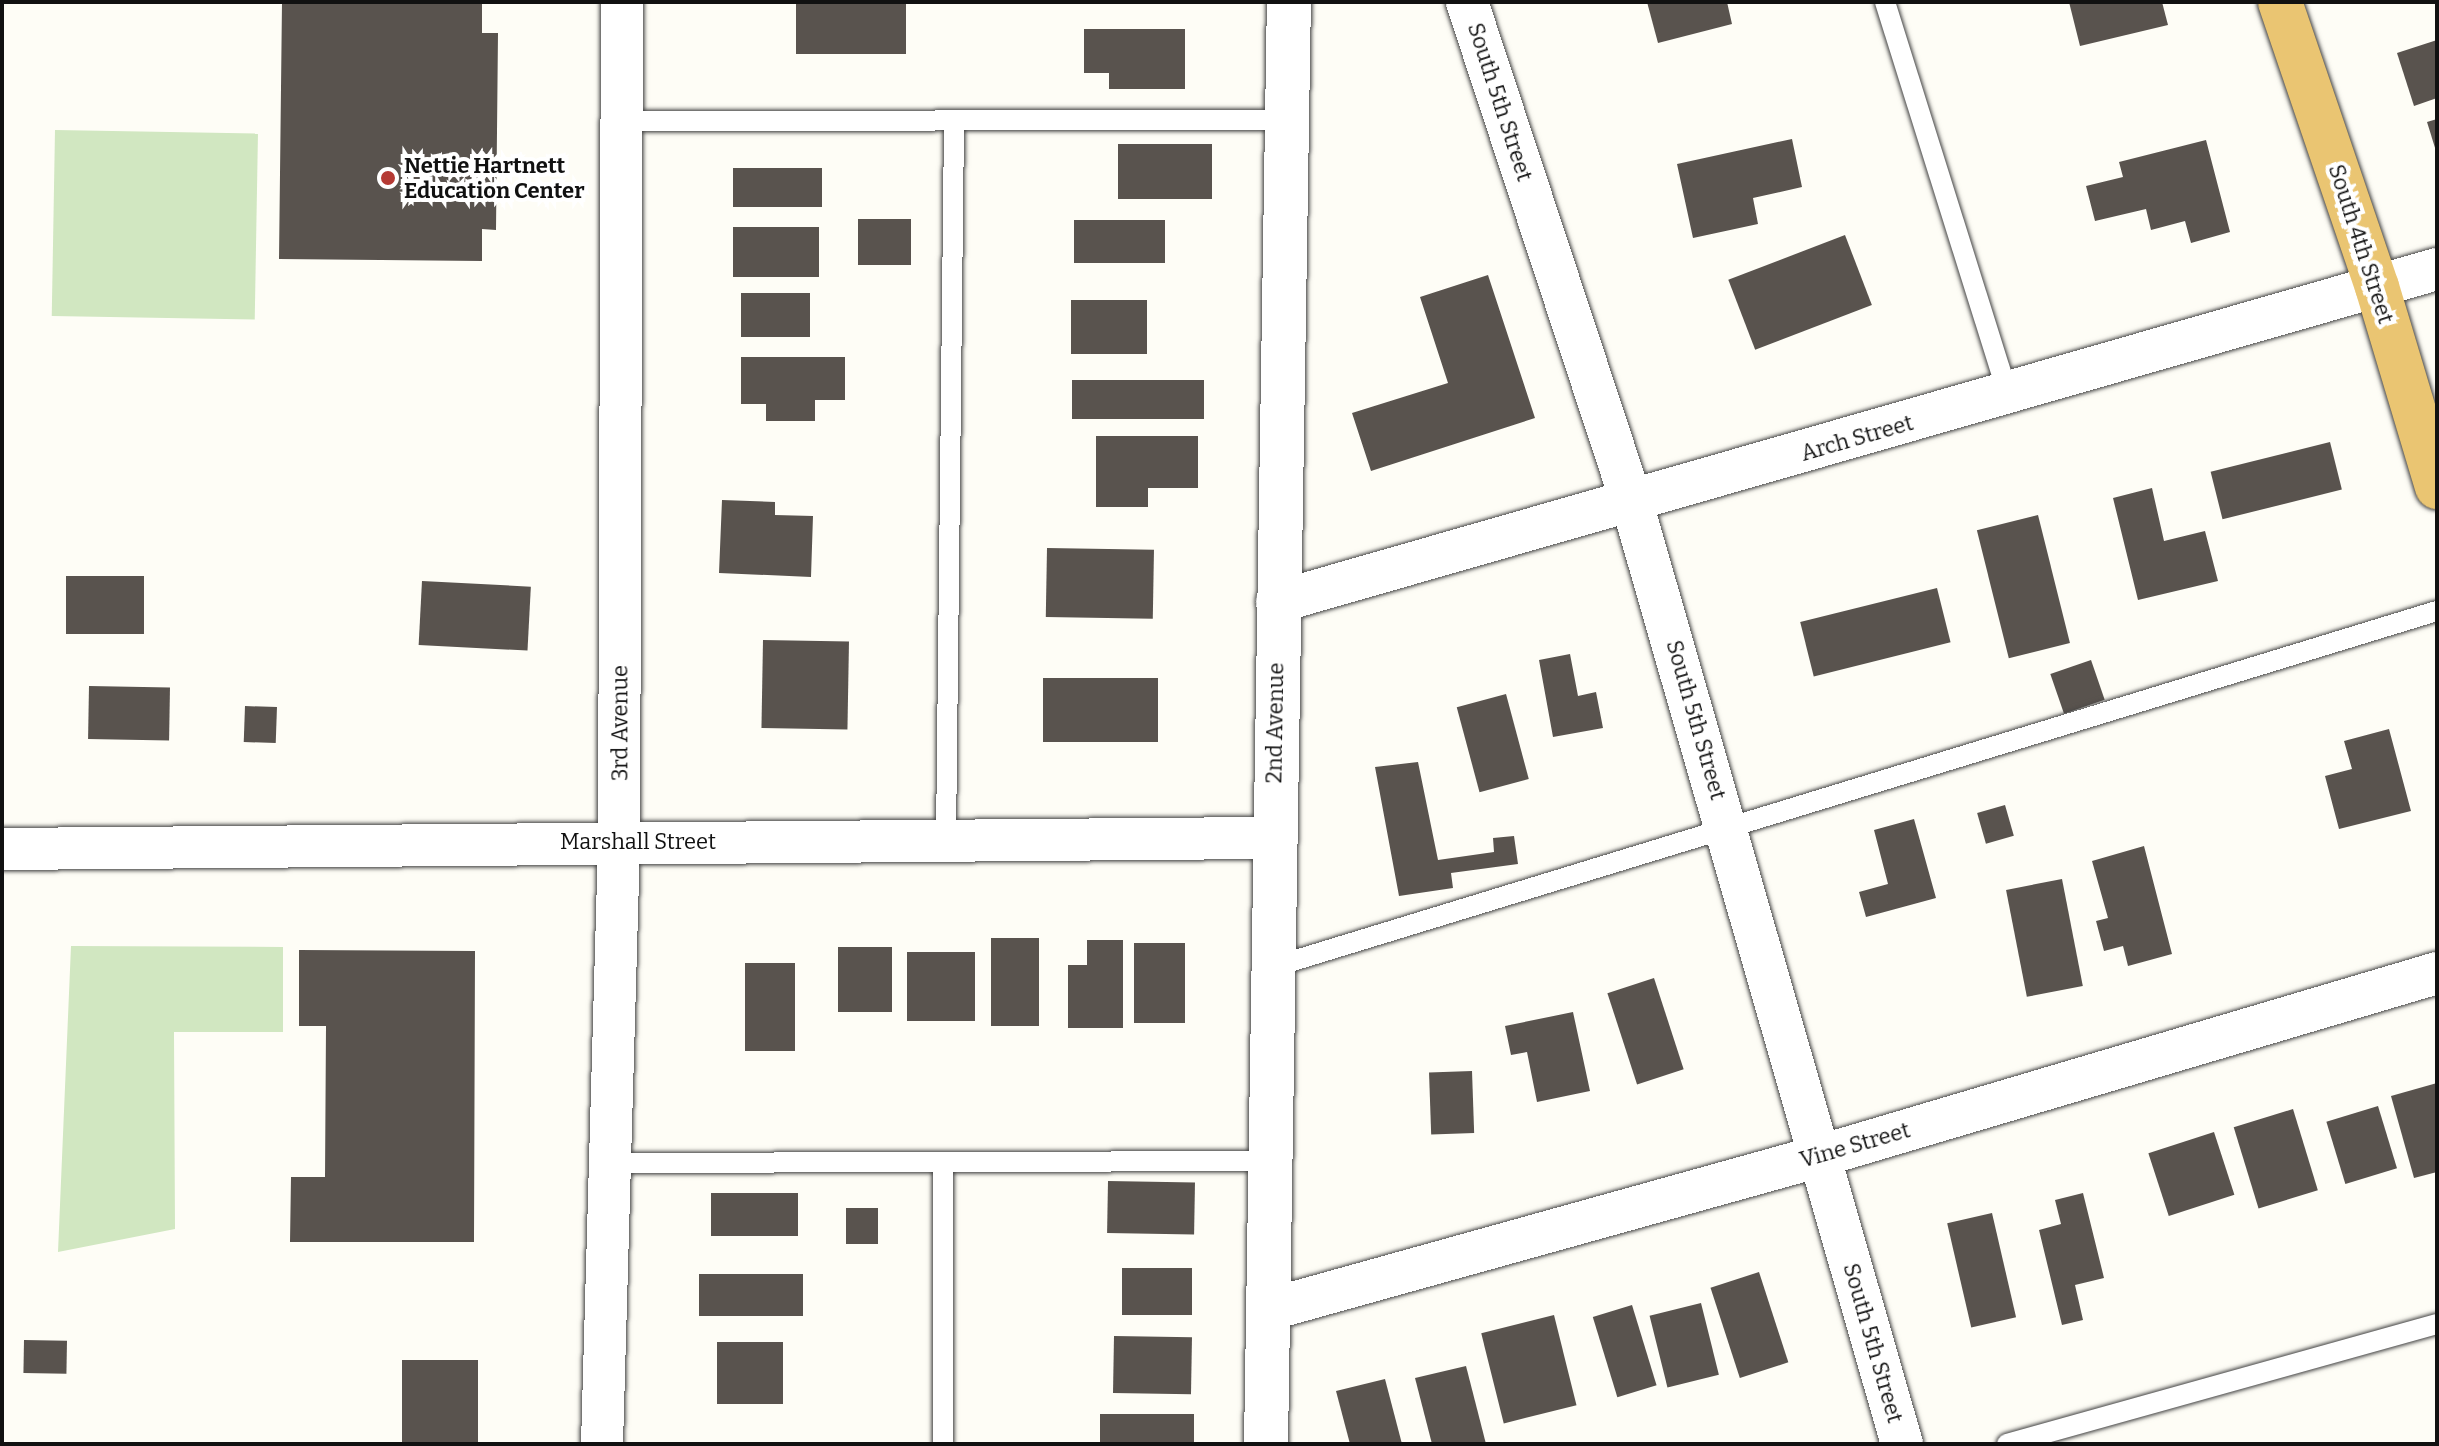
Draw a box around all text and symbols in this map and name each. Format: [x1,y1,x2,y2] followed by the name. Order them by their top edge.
[1462,20,1538,184] street label: South 5th Street
[404,152,584,204] place label: Nettie Hartnett Education Center
[2323,161,2399,327] street label: South 4th Street
[379,169,397,187] marker: Nettie Hartnett Education Center
[1798,409,1916,467] street label: Arch Street
[1661,637,1731,803] street label: South 5th Street
[1261,662,1289,784] street label: 2nd Avenue
[607,665,633,781] street label: 3rd Avenue
[560,829,716,855] street label: Marshall Street
[1797,1117,1913,1173] street label: Vine Street
[1838,1260,1908,1426] street label: South 5th Street

